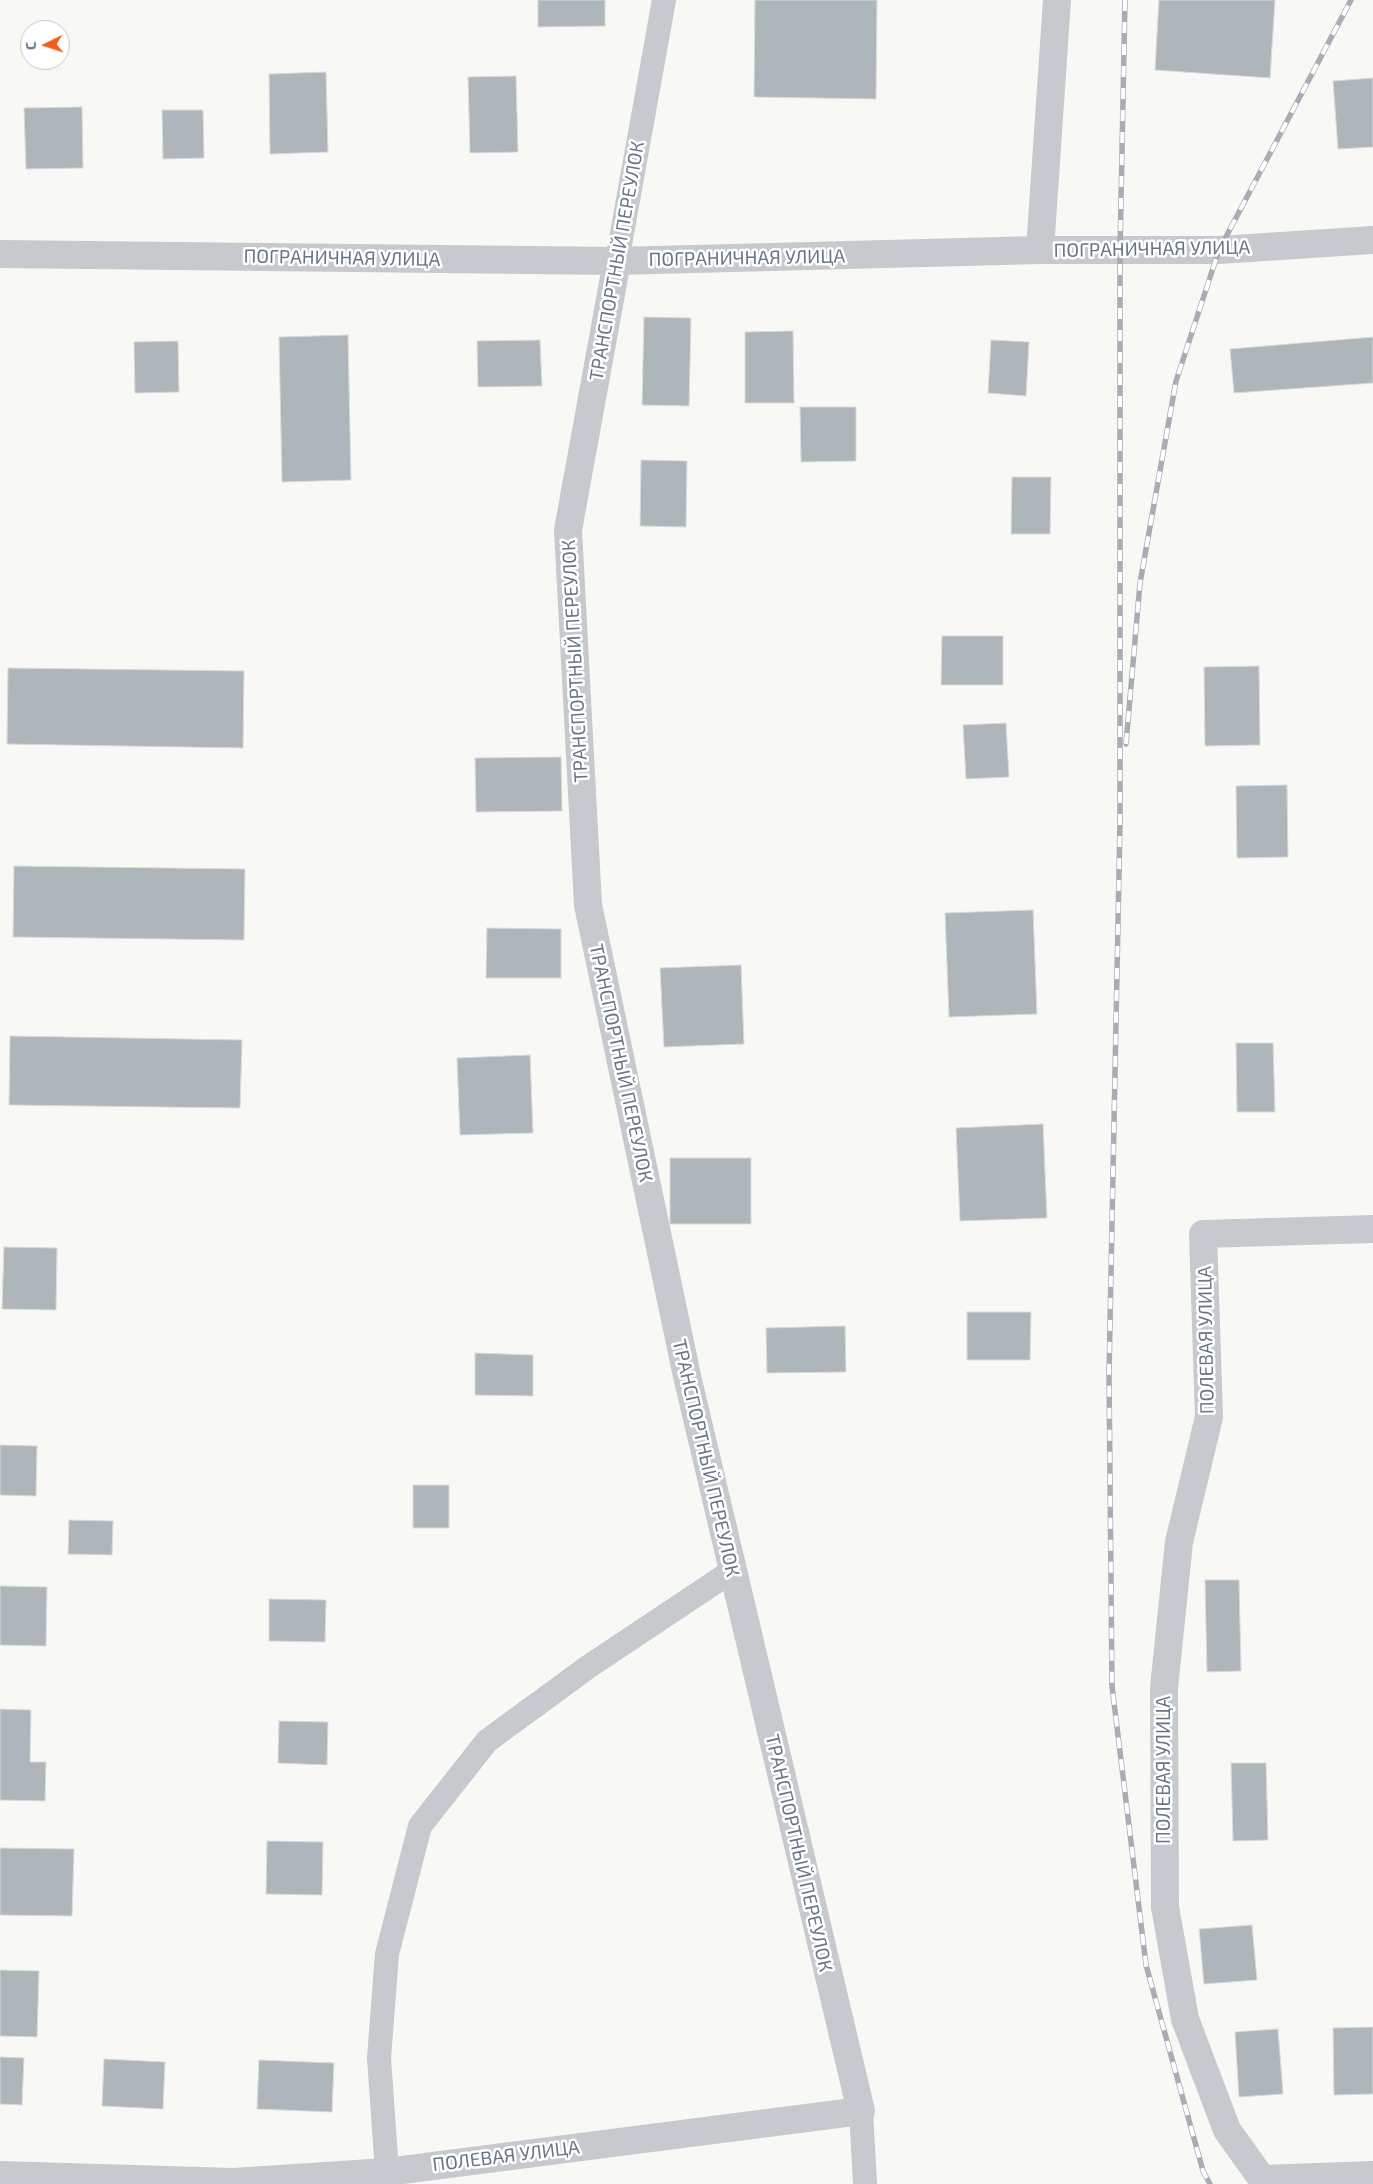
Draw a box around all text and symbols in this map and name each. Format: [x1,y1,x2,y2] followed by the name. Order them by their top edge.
[20,20,70,70] north arrow
[22,41,39,51] text: С
[585,139,649,383] street label: ТРАНСПОРТНЫЙ ПЕРЕУЛОК
[1053,236,1251,262] street label: ПОГРАНИЧНАЯ УЛИЦА
[243,245,441,271] street label: ПОГРАНИЧНАЯ УЛИЦА
[648,245,846,271] street label: ПОГРАНИЧНАЯ УЛИЦА
[557,539,593,783] street label: ТРАНСПОРТНЫЙ ПЕРЕУЛОК
[585,942,657,1184] street label: ТРАНСПОРТНЫЙ ПЕРЕУЛОК
[1193,1266,1219,1414] street label: ПОЛЕВАЯ УЛИЦА
[668,1337,744,1579] street label: ТРАНСПОРТНЫЙ ПЕРЕУЛОК
[1153,1696,1175,1844] street label: ПОЛЕВАЯ УЛИЦА
[761,1732,837,1974] street label: ТРАНСПОРТНЫЙ ПЕРЕУЛОК
[431,2136,581,2176] street label: ПОЛЕВАЯ УЛИЦА

